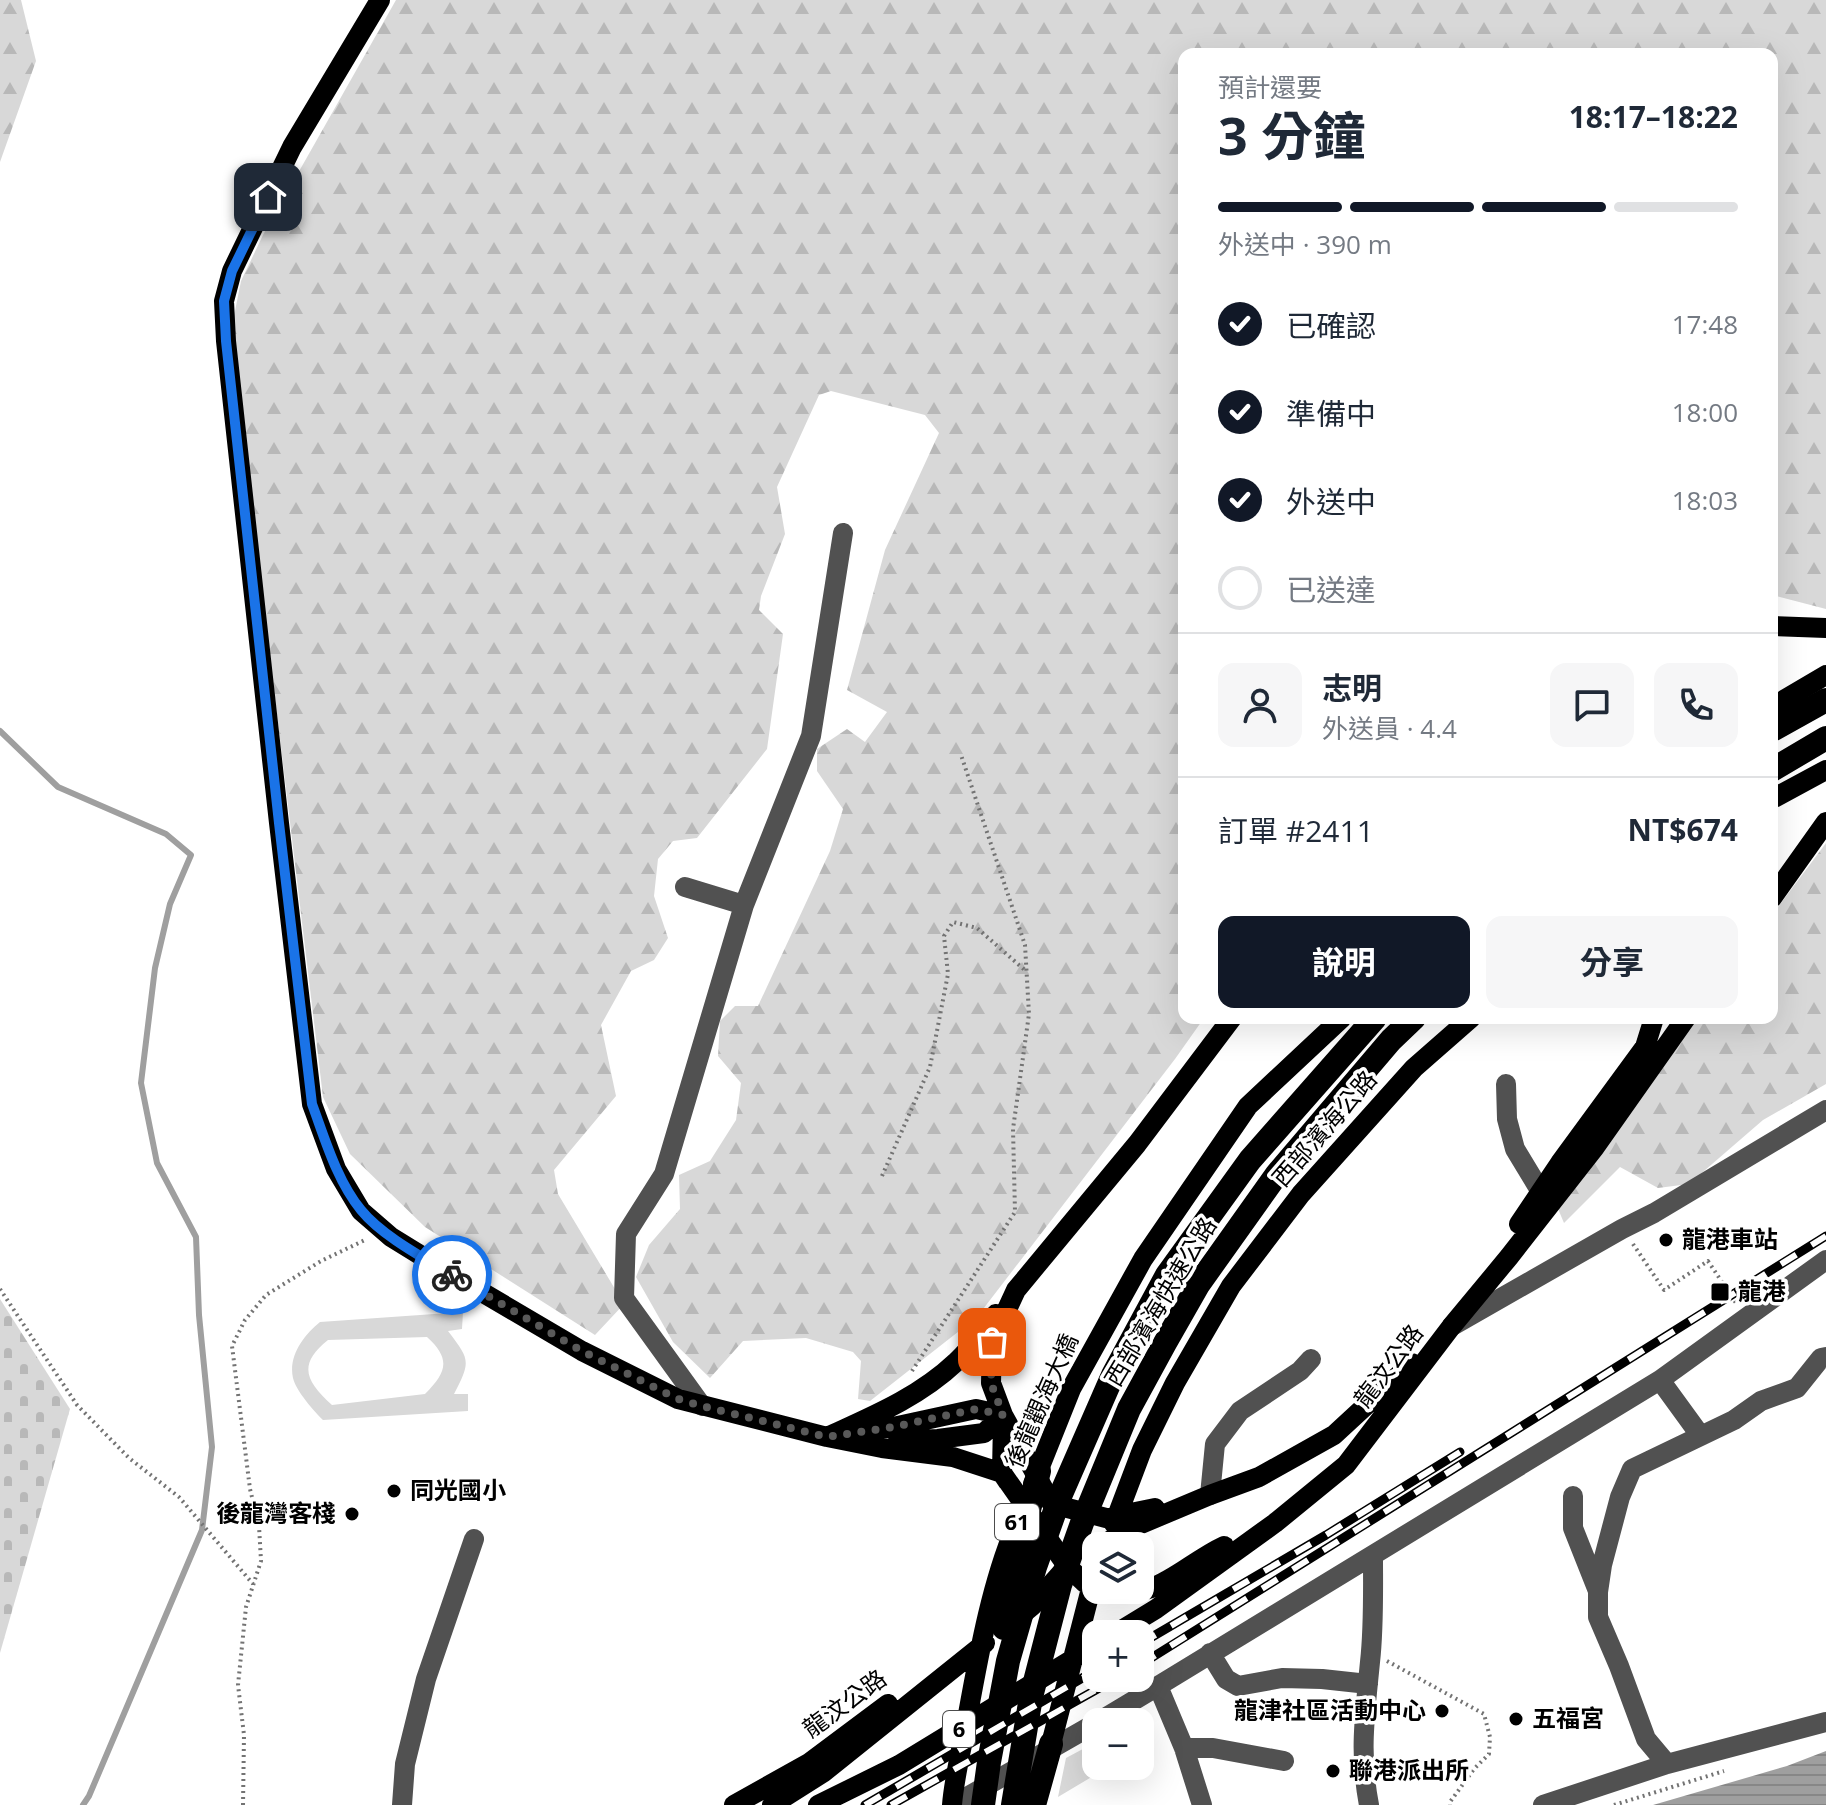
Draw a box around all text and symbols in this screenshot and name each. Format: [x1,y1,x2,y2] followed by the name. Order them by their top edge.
[1218,69,1322,105] text: 預計還要
[1569,96,1738,137] text: 18:17–18:22
[1218,99,1365,170] text: 3 分鐘
[234,163,302,231] pin
[246,175,290,219] icon: home
[1218,226,1392,262] text: 外送中 · 390 m
[1218,302,1262,346] icon: check
[1286,305,1376,346] text: 已確認
[1672,306,1738,342] text: 17:48
[1218,390,1262,434] icon: check
[1286,393,1376,434] text: 準備中
[1672,394,1738,430] text: 18:00
[1218,478,1262,522] icon: check
[1286,481,1376,522] text: 外送中
[1672,482,1738,518] text: 18:03
[1286,569,1376,610] text: 已送達
[1218,663,1302,747] button: person
[1550,663,1634,747] button: chat
[1654,663,1738,747] button: phone
[1322,667,1382,708] text: 志明
[1322,710,1457,746] text: 外送員 · 4.4
[1628,809,1738,850] text: NT$674
[1218,810,1374,851] text: 訂單 #2411
[1218,916,1470,1008] button: 說明
[1486,916,1738,1008] button: 分享
[1264,1063,1384,1193] street label: 西部濱海公路
[1096,1210,1223,1392] street label: 西部濱海快速公路
[1682,1222,1778,1255] place label: 龍港車站
[1657,1231,1675,1249] marker: 龍港車站
[412,1235,492,1315] courier
[430,1253,474,1297] icon: bike
[1738,1274,1786,1307] place label: 龍港
[1709,1281,1731,1303] marker: 龍港
[958,1308,1026,1376] pin
[1346,1317,1430,1413] street label: 龍汶公路
[970,1320,1014,1364] icon: bag
[996,1328,1085,1473] street label: 後龍觀海大橋
[410,1473,506,1506] place label: 同光國小
[385,1482,403,1500] marker: 同光國小
[216,1496,336,1529] place label: 後龍灣客棧
[995,1504,1039,1540] road number: 61
[343,1505,361,1523] marker: 後龍灣客棧
[1082,1532,1154,1780] map controls
[1082,1532,1154,1604] button: layers
[1082,1620,1154,1692] button: +
[796,1661,893,1744] street label: 龍汶公路
[1234,1693,1426,1726] place label: 龍津社區活動中心
[1532,1701,1604,1734] place label: 五福宮
[1433,1702,1451,1720] marker: 龍津社區活動中心
[1082,1708,1154,1780] button: −
[1507,1710,1525,1728] marker: 五福宮
[943,1711,975,1747] road number: 6
[1349,1753,1469,1786] place label: 聯港派出所
[1324,1762,1342,1780] marker: 聯港派出所

